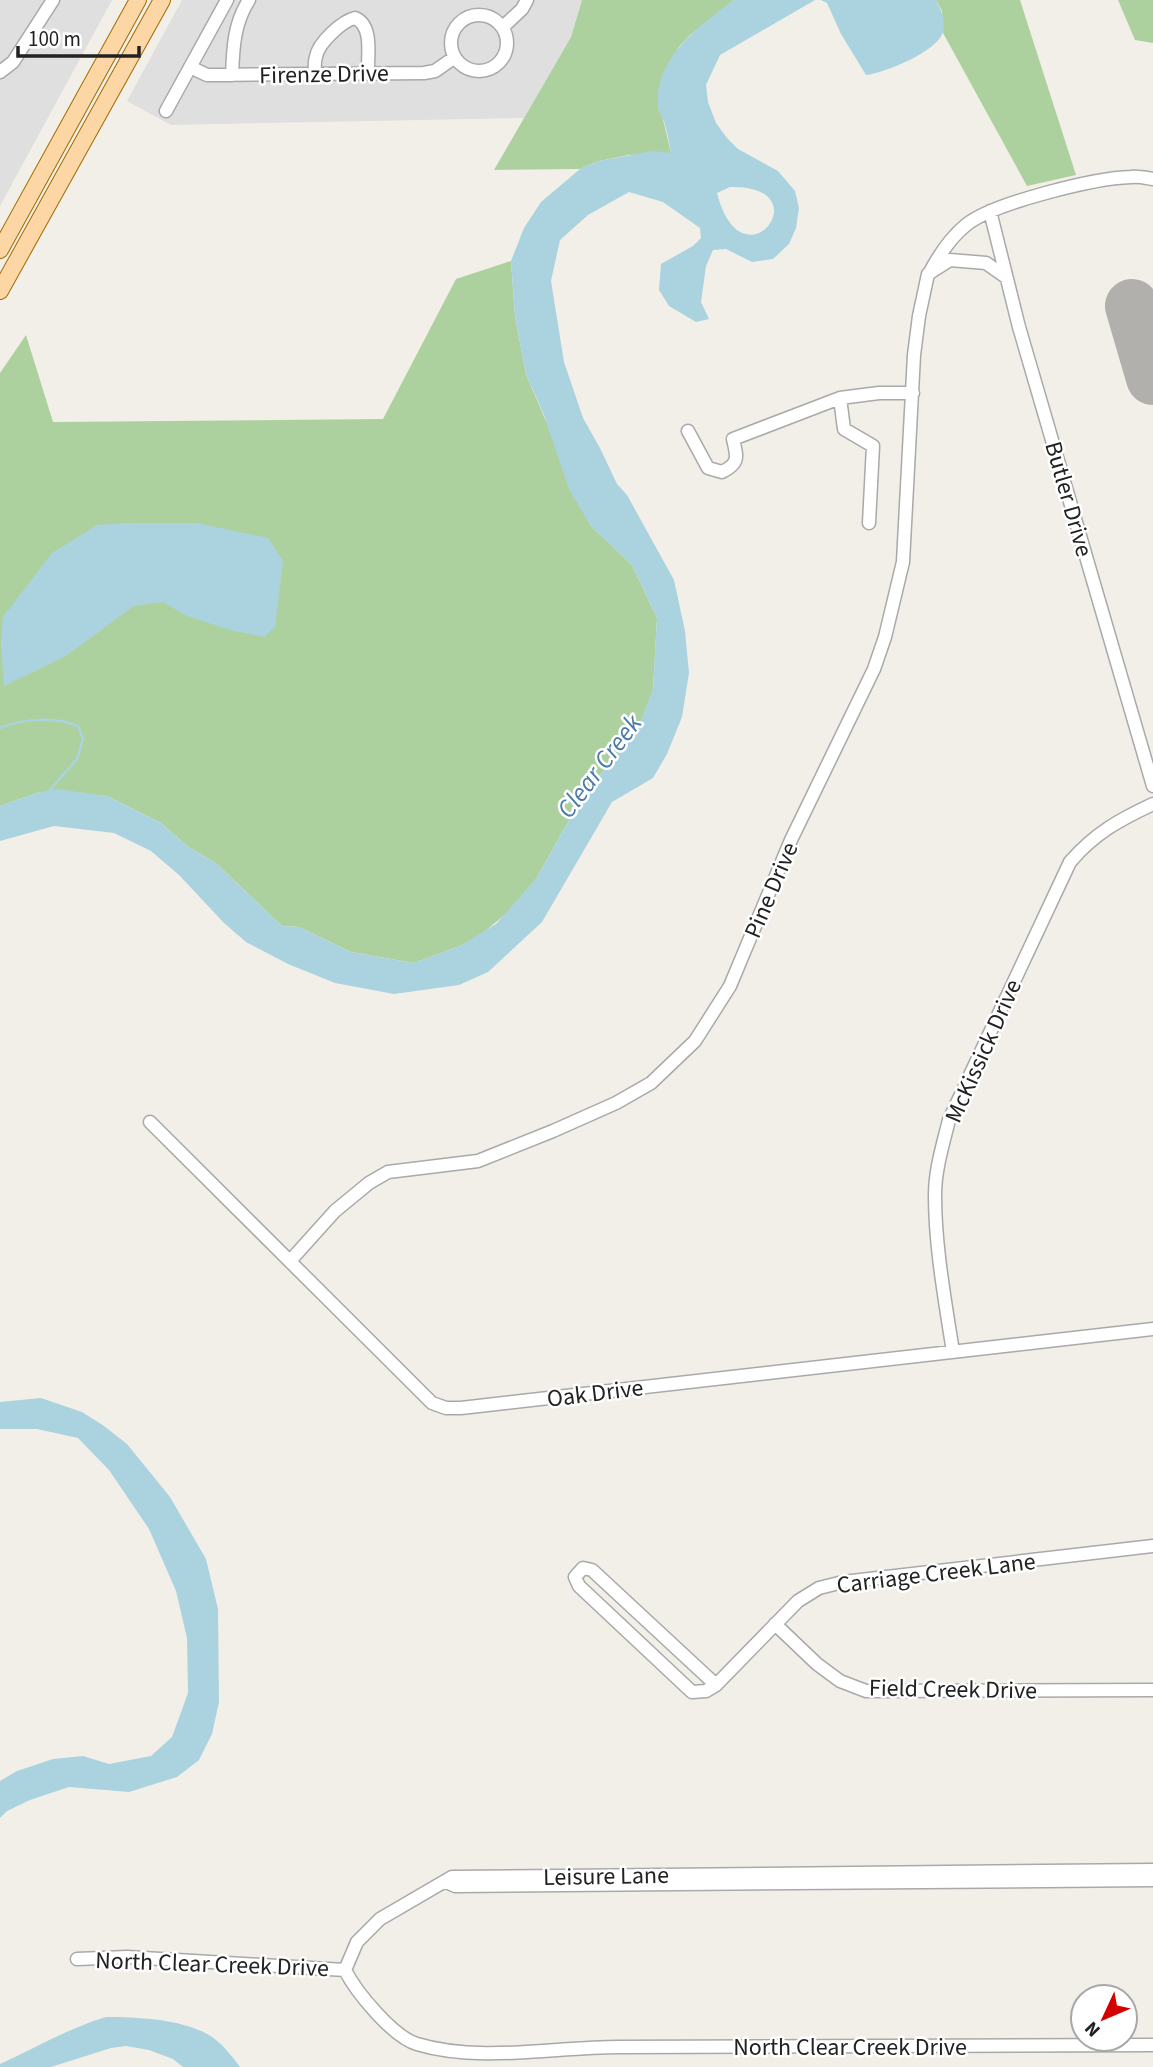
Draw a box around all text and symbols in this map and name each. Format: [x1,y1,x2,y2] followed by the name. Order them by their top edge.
[18,14,138,58] scale bar
[28,24,81,54] text: 100 m
[259,56,389,93] street label: Firenze Drive
[1035,437,1102,561] street label: Butler Drive
[548,706,651,826] water label: Clear Creek
[736,837,807,944] street label: Pine Drive
[936,974,1031,1129] street label: McKissick Drive
[545,1370,645,1417] street label: Oak Drive
[835,1544,1037,1603] street label: Carriage Creek Lane
[869,1671,1037,1708] street label: Field Creek Drive
[543,1858,669,1895] street label: Leisure Lane
[95,1943,329,1986] street label: North Clear Creek Drive
[1069,1983,1139,2053] north arrow
[1079,2015,1107,2043] text: N
[733,2030,967,2065] street label: North Clear Creek Drive

